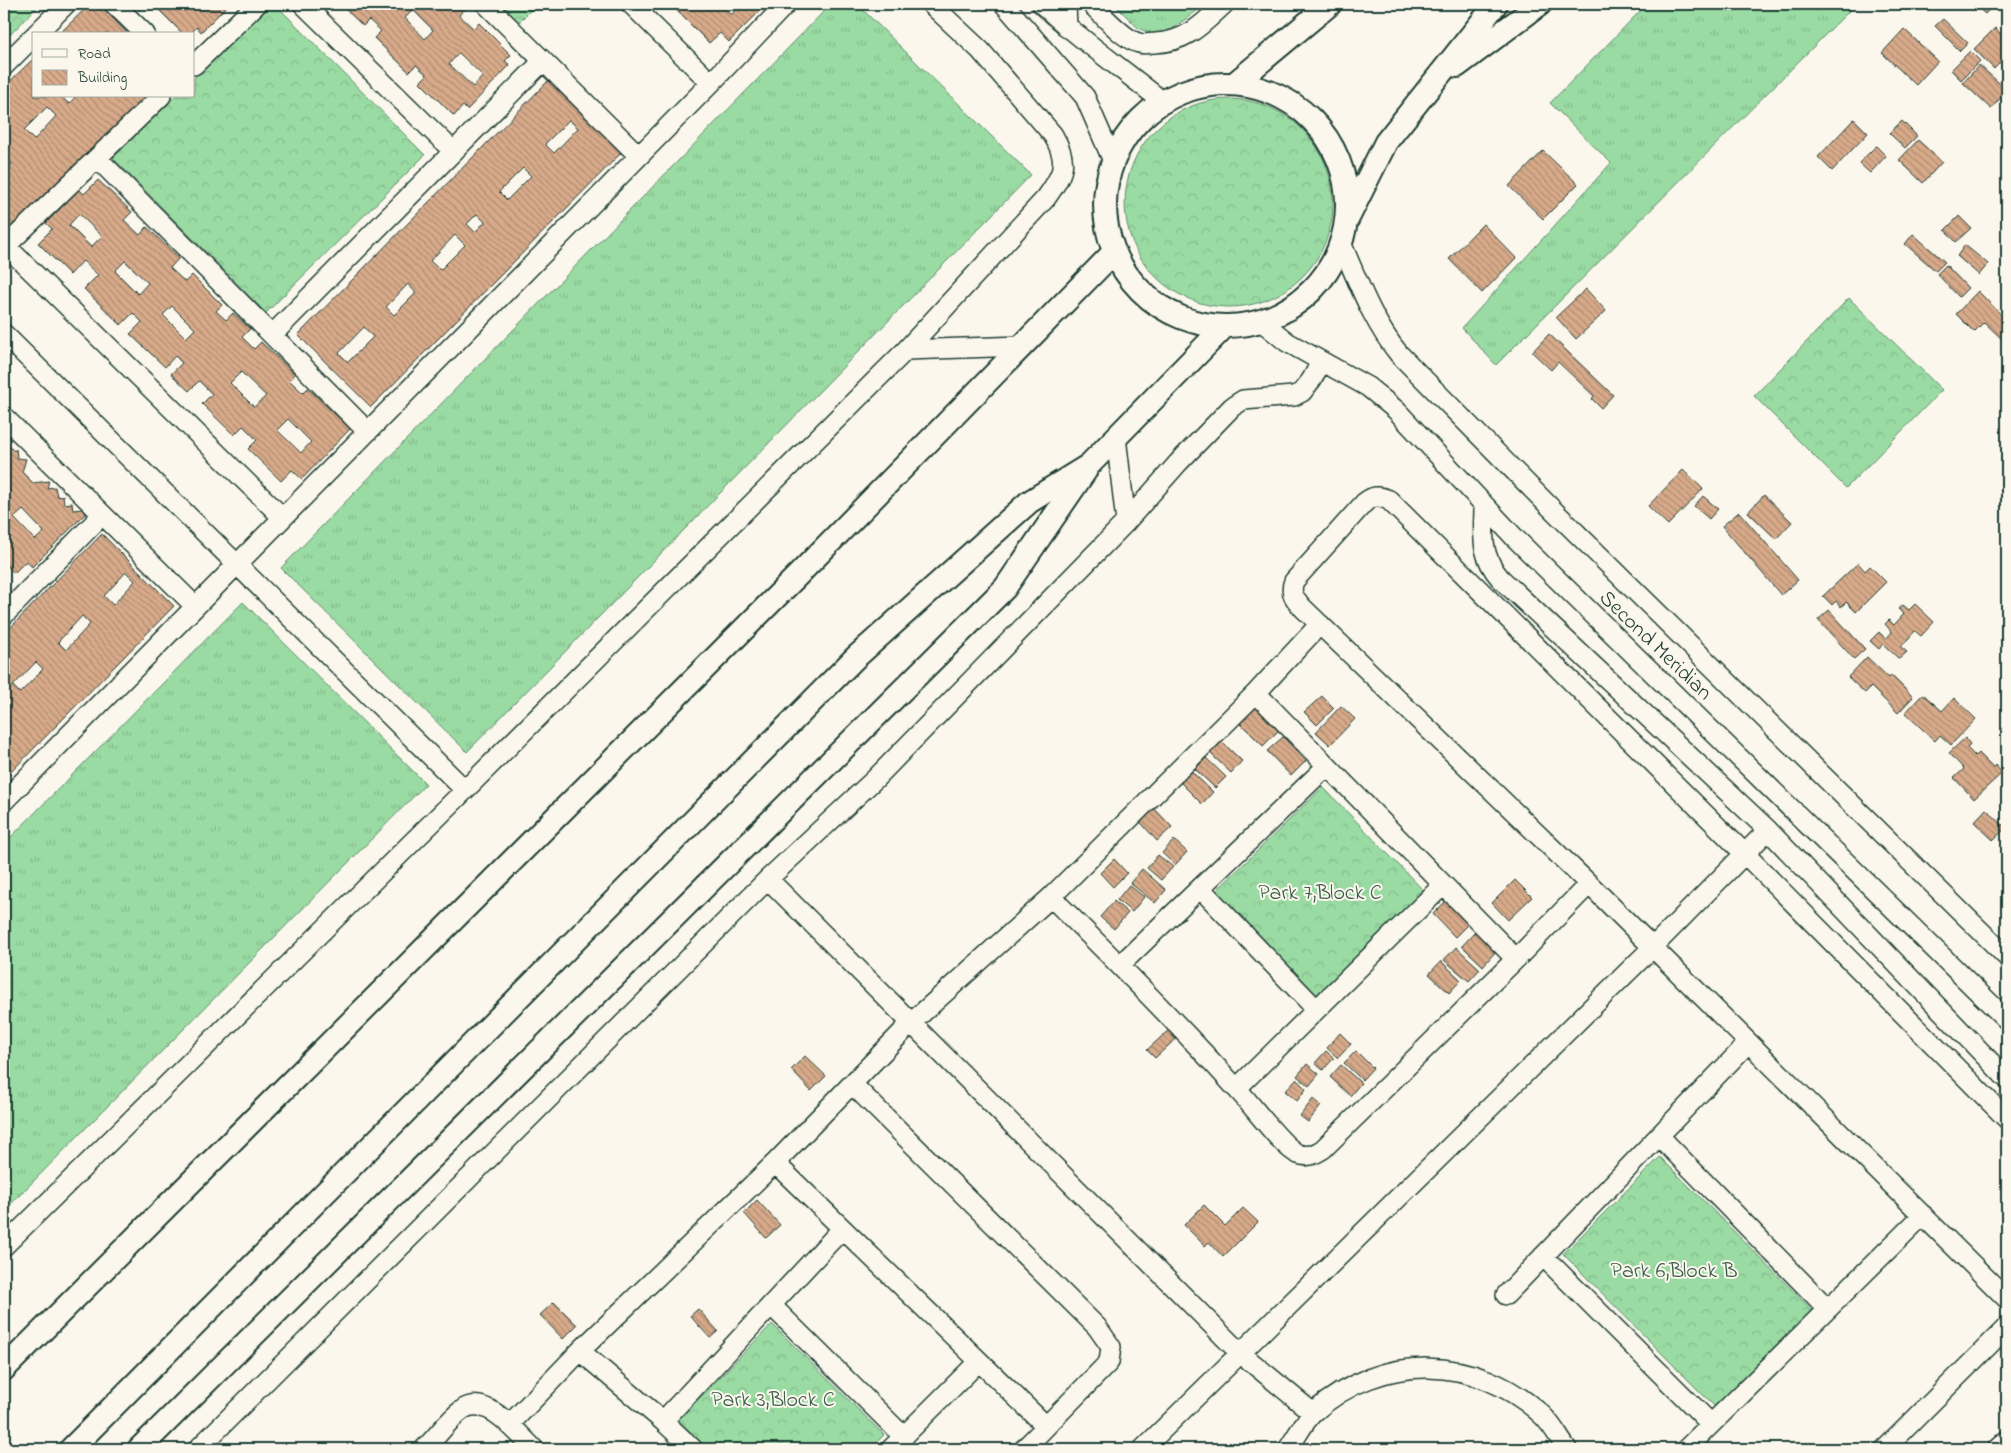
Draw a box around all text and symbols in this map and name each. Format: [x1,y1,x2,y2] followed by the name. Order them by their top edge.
[32,32,195,98] legend
[78,43,111,65] text: Road
[77,67,127,90] text: Building
[1591,584,1719,709] street label: Second Meridian
[1258,878,1382,910] park label: Park 7,Block C
[1610,1256,1738,1288] park label: Park 6,Block B
[711,1385,835,1417] park label: Park 3,Block C

